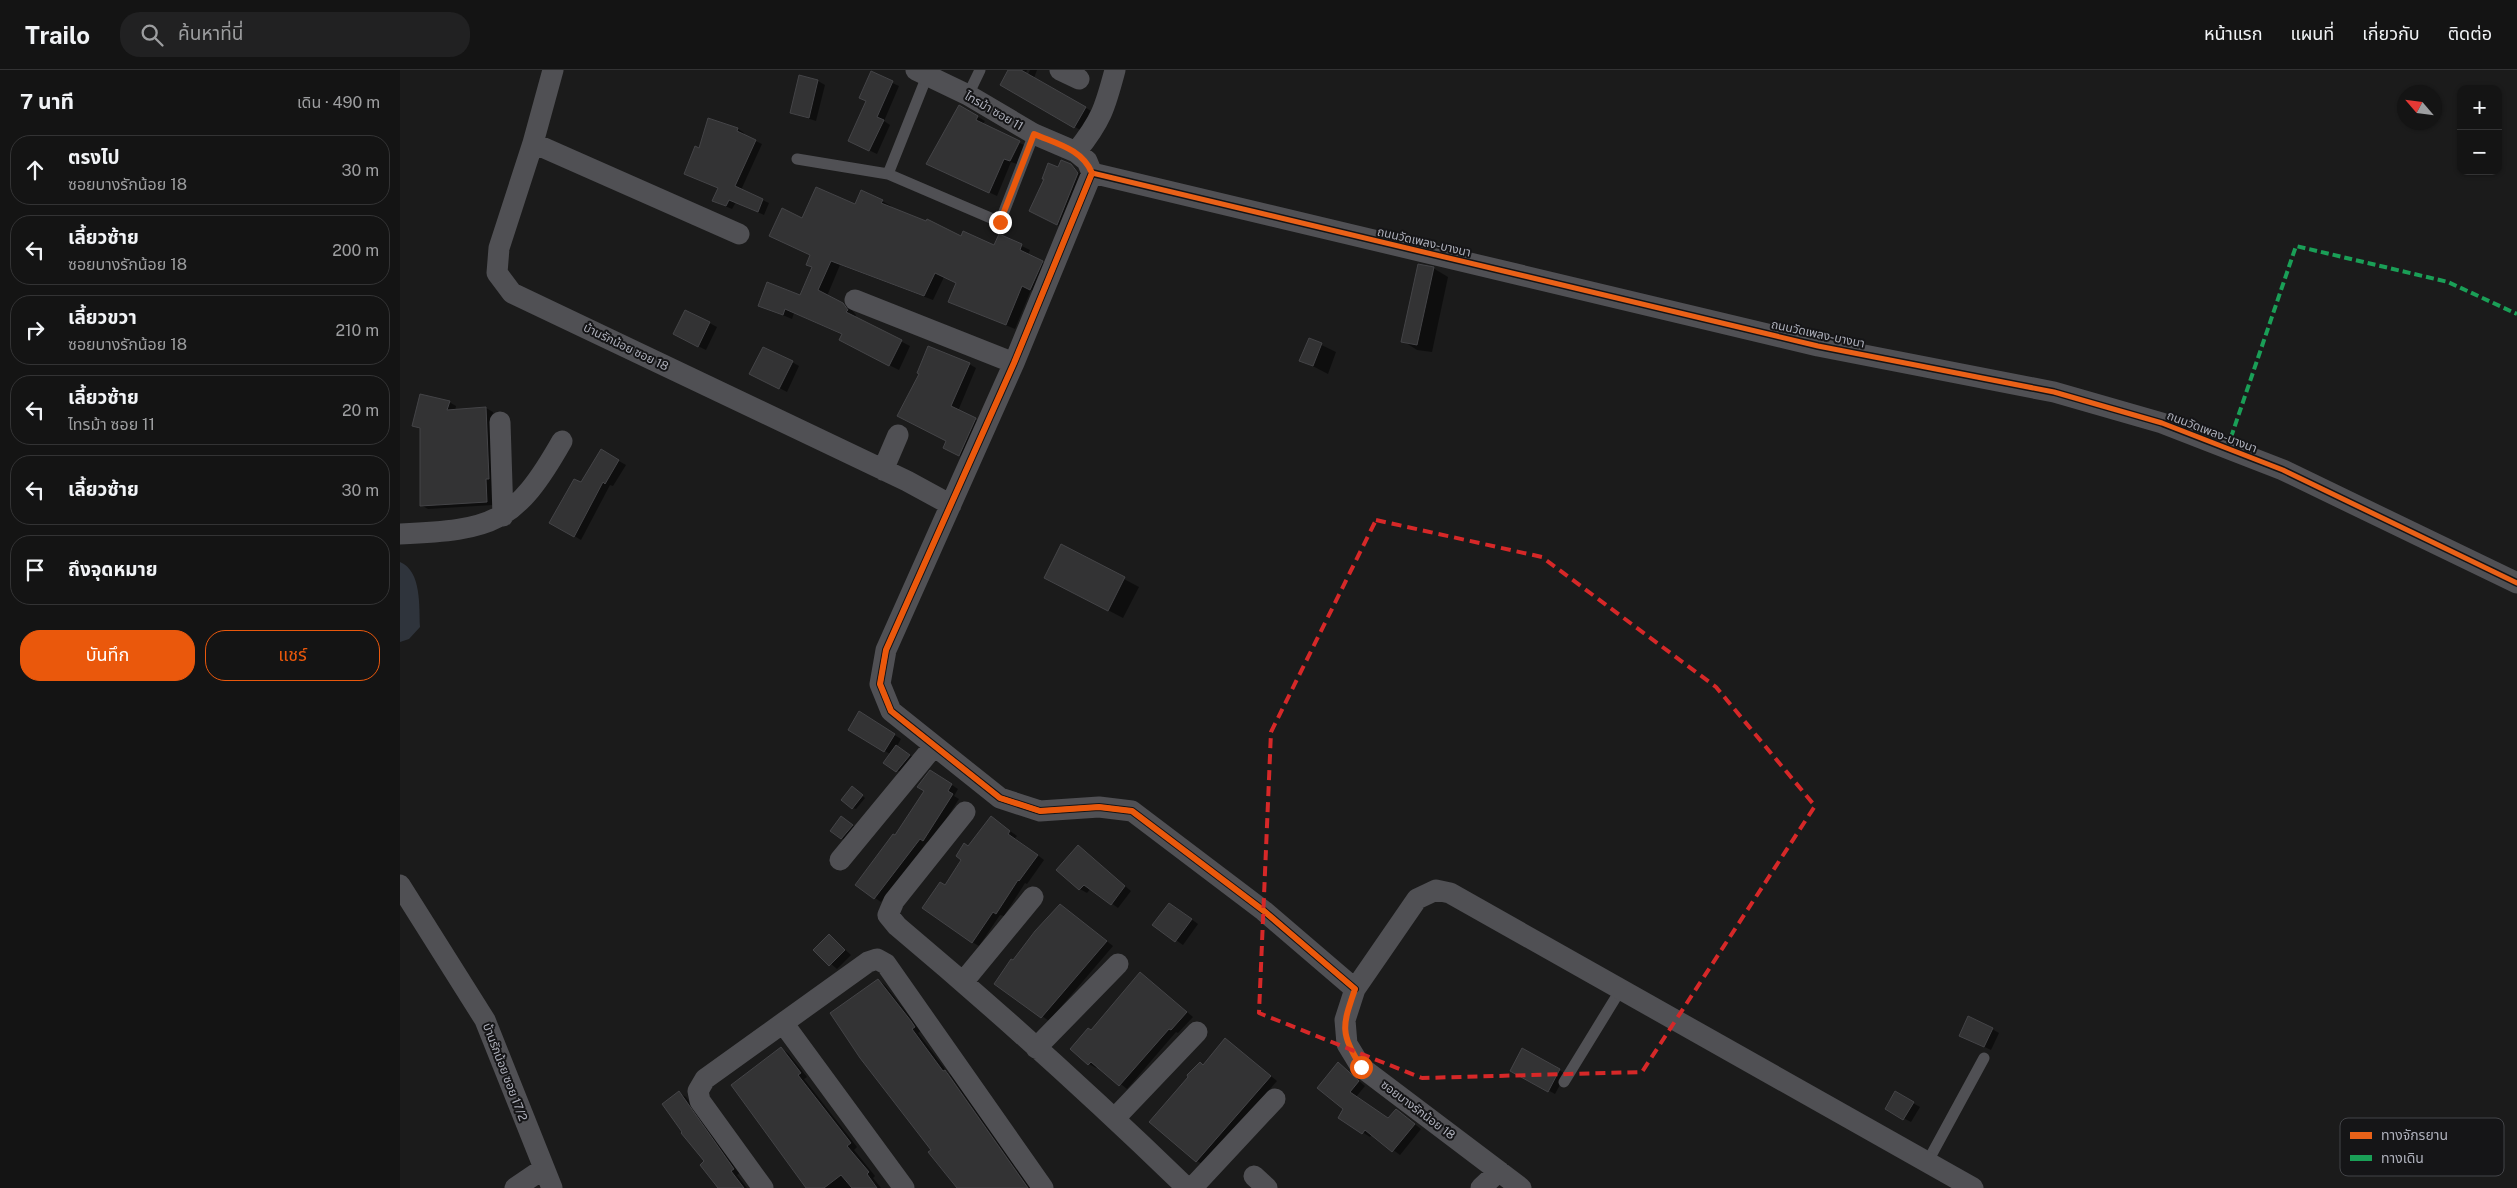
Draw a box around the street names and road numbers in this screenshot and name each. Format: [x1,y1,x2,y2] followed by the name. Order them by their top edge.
[961,88,1026,133] street label: ไทรม้า ซอย 11
[1376,224,1472,260] street label: ถนนวัดเพลง-บางนา
[1770,317,1866,351] street label: ถนนวัดเพลง-บางนา
[581,320,671,374] street label: บ้านรักน้อย ซอย 18
[2165,408,2259,456] street label: ถนนวัดเพลง-บางนา
[480,1021,530,1123] street label: บ้านรักน้อย ซอย 17/2
[1378,1078,1458,1143] street label: ซอยบางรักน้อย 18

